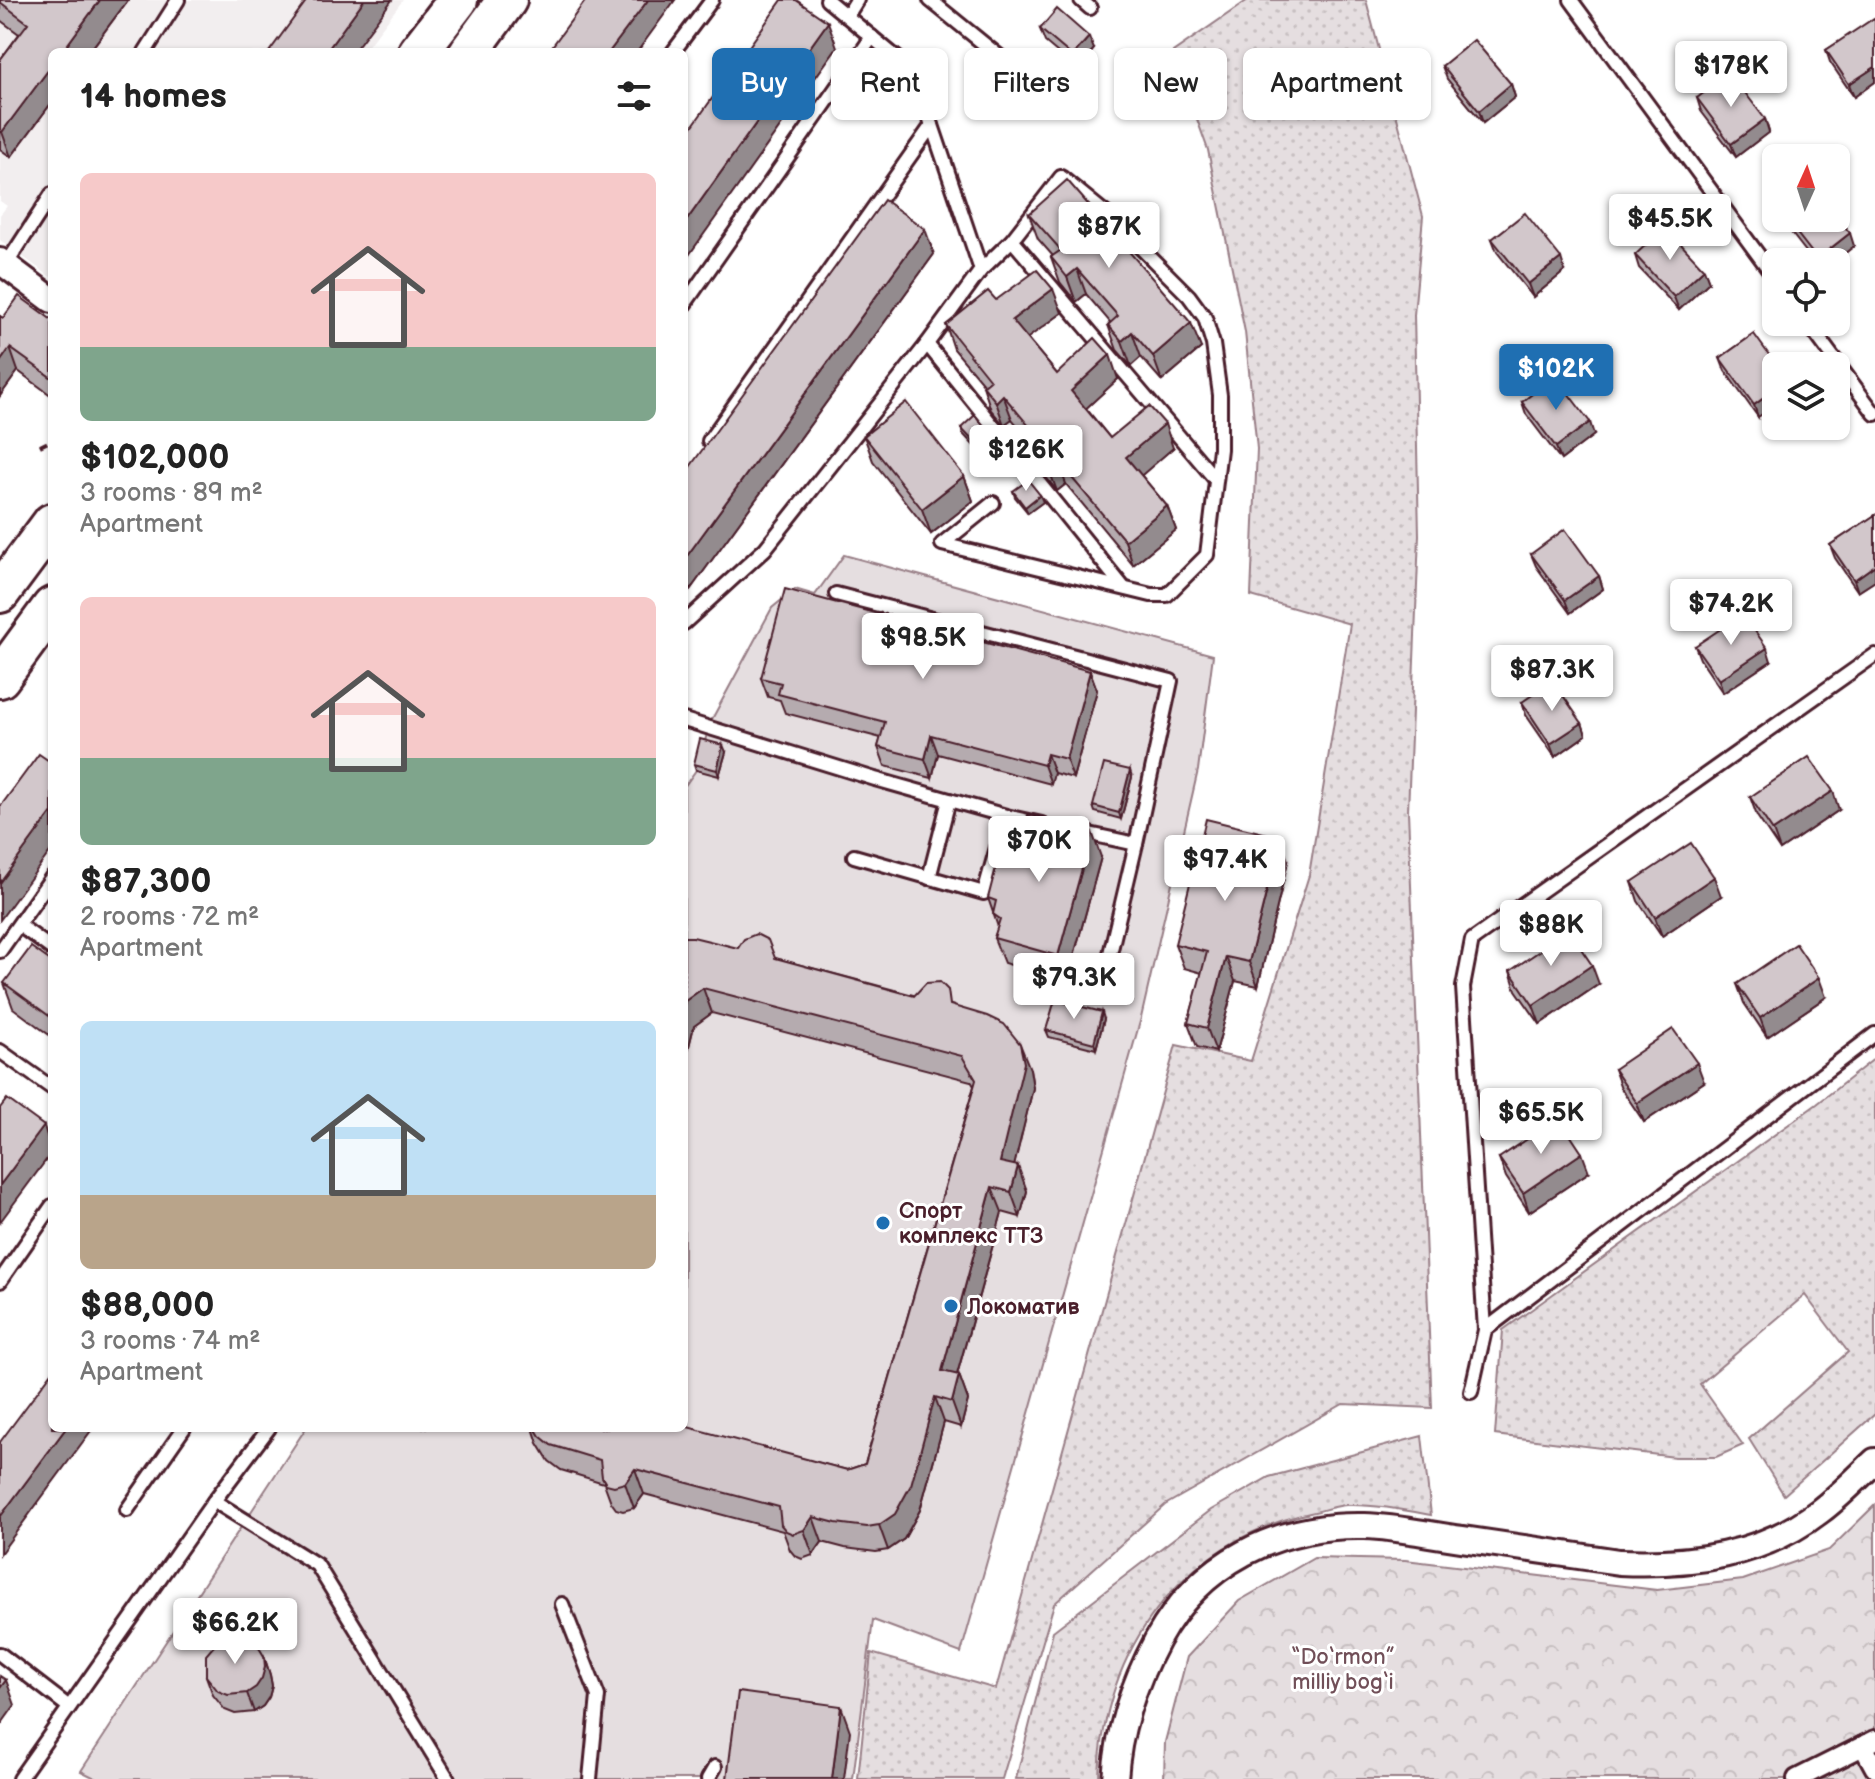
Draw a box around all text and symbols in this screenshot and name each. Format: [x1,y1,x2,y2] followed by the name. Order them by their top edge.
[1675,41,1787,109] pin: $178K
[712,48,815,120] chip: Buy
[831,48,948,120] chip: Rent
[964,48,1098,120] chip: Filters
[1114,48,1227,120] chip: New
[1243,48,1431,120] chip: Apartment
[1693,51,1769,82] text: $178K
[612,74,656,118] icon: filters
[80,76,227,117] text: 14 homes
[1762,144,1850,232] north arrow
[1762,144,1850,440] map controls
[1605,194,1735,262] pin: $45.5K
[1062,202,1156,270] pin: $87K
[1627,204,1713,235] text: $45.5K
[1077,212,1141,243] text: $87K
[296,225,440,369] icon: home
[1762,248,1850,336] button: locate
[1500,344,1612,412] pin: $102K
[1762,352,1850,440] button: layers
[1517,354,1595,385] text: $102K
[970,425,1082,493] pin: $126K
[987,435,1065,466] text: $126K
[80,437,229,478] text: $102,000
[80,478,263,509] text: 3 rooms · 89 m²
[80,509,203,540] text: Apartment
[1666,579,1796,647] pin: $74.2K
[1688,589,1774,620] text: $74.2K
[858,613,988,681] pin: $98.5K
[880,623,966,654] text: $98.5K
[1487,645,1617,713] pin: $87.3K
[296,649,440,793] icon: home
[1509,655,1595,686] text: $87.3K
[992,816,1086,884] pin: $70K
[1006,826,1072,857] text: $70K
[1160,835,1290,903] pin: $97.4K
[1182,845,1268,876] text: $97.4K
[80,861,211,902] text: $87,300
[1504,900,1598,968] pin: $88K
[80,902,259,933] text: 2 rooms · 72 m²
[1518,910,1584,941] text: $88K
[80,933,203,964] text: Apartment
[1009,953,1139,1021] pin: $79.3K
[1031,963,1117,994] text: $79.3K
[296,1073,440,1217] icon: home
[1476,1088,1606,1156] pin: $65.5K
[1498,1098,1584,1129] text: $65.5K
[899,1198,1044,1250] place label: Спорт комплекс ТТЗ
[874,1214,892,1232] marker: Спорт комплекс ТТЗ
[80,1285,214,1326] text: $88,000
[966,1294,1079,1321] place label: Локоматив
[942,1297,960,1315] marker: Локоматив
[80,1326,260,1357] text: 3 rooms · 74 m²
[80,1357,203,1388] text: Apartment
[170,1598,300,1666] pin: $66.2K
[191,1608,279,1639] text: $66.2K
[1291,1644,1395,1696] park label: “Do‘rmon” milliy bog‘i

